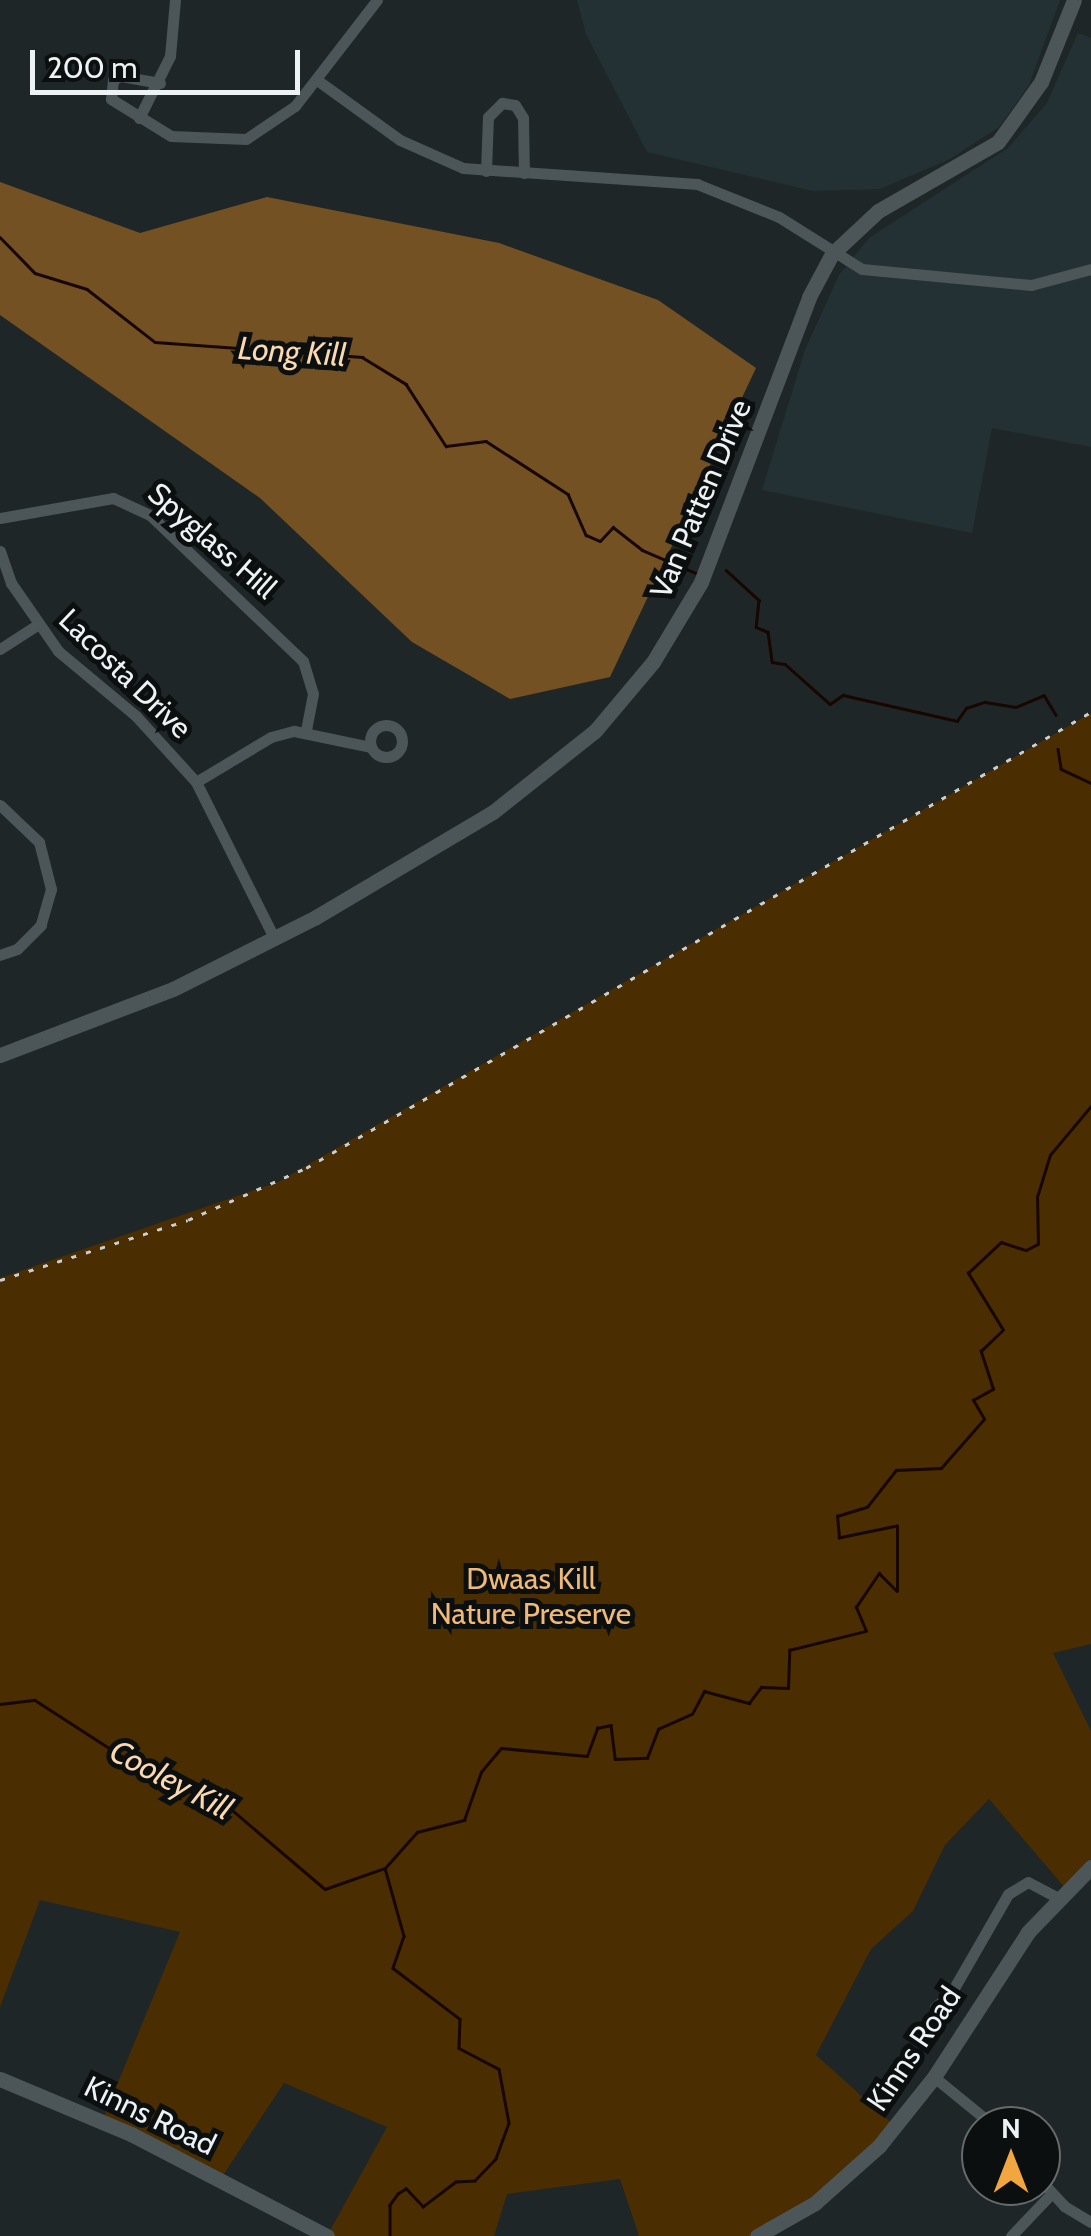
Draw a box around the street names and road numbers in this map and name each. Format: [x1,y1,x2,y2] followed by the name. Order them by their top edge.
[643,394,759,604] street label: Van Patten Drive
[141,476,283,606] street label: Spyglass Hill
[51,602,199,746] street label: Lacosta Drive
[859,1980,969,2118] street label: Kinns Road
[78,2069,222,2163] street label: Kinns Road

